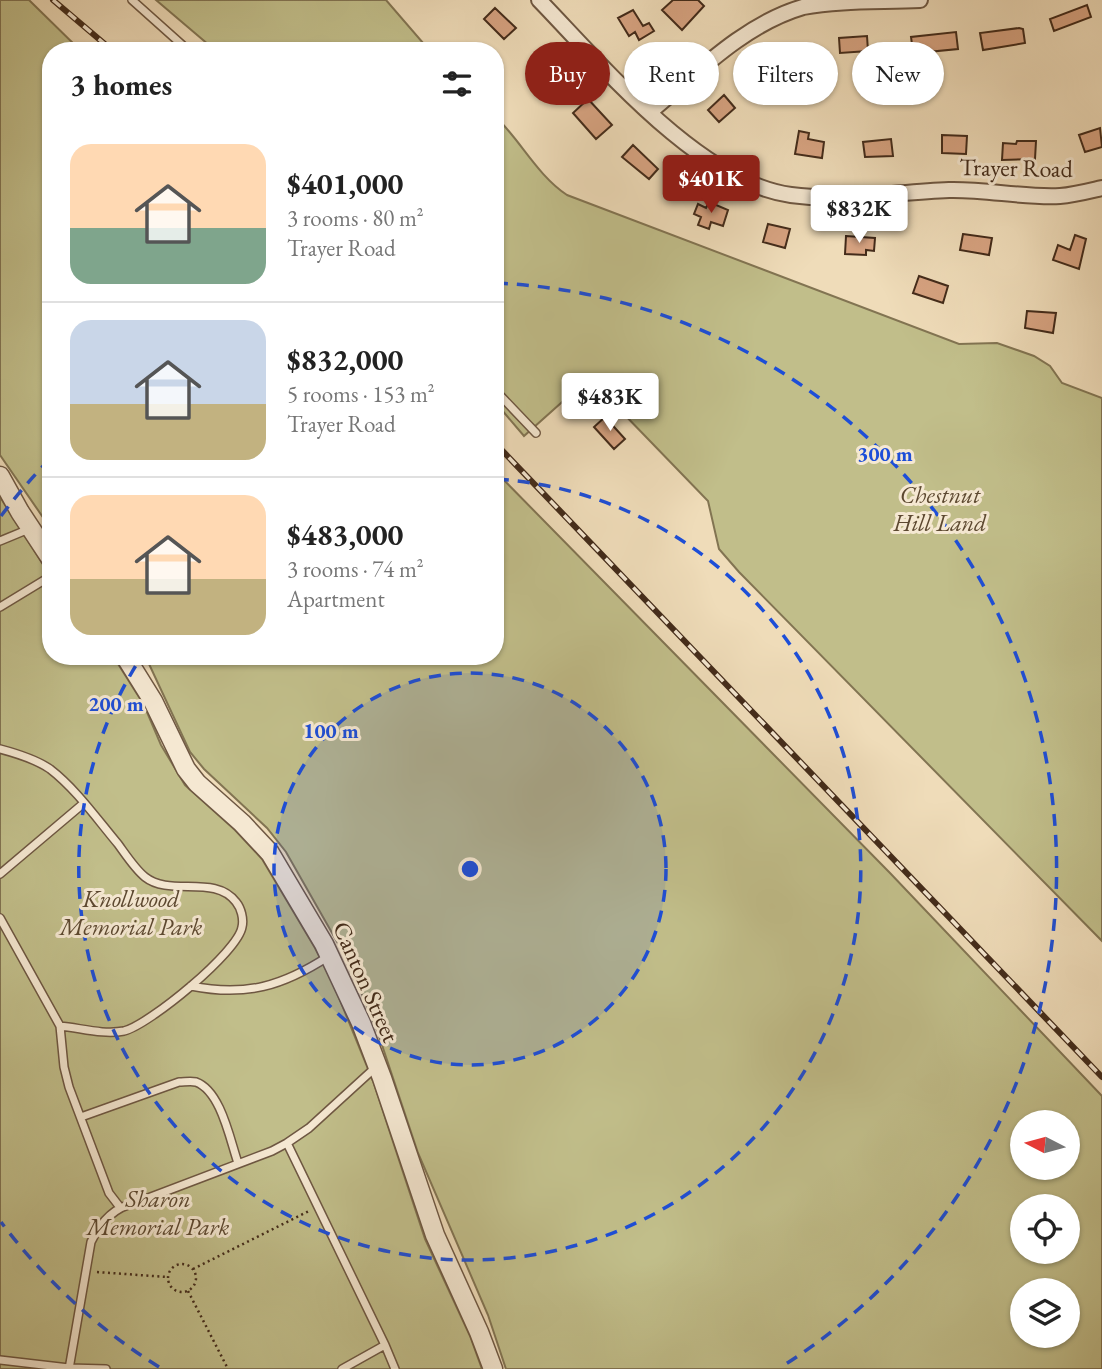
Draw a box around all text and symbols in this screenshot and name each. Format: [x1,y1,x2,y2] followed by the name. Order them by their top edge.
[525,42,610,105] chip: Buy
[624,42,719,105] chip: Rent
[733,42,838,105] chip: Filters
[852,42,944,105] chip: New
[70,65,172,104] text: 3 homes
[438,65,476,103] icon: filters
[959,151,1074,184] street label: Trayer Road
[662,156,760,215] pin: $401K
[679,163,743,193] text: $401K
[287,164,403,203] text: $401,000
[126,172,210,256] icon: home
[810,186,908,245] pin: $832K
[827,193,891,223] text: $832K
[287,203,424,233] text: 3 rooms · 80 m²
[287,233,396,263] text: Trayer Road
[287,340,403,379] text: $832,000
[126,348,210,432] icon: home
[561,374,659,433] pin: $483K
[287,379,435,409] text: 5 rooms · 153 m²
[578,381,642,411] text: $483K
[287,409,396,439] text: Trayer Road
[857,440,913,467] text: 300 m
[893,479,987,538] park label: Chestnut Hill Land
[287,515,403,554] text: $483,000
[126,523,210,607] icon: home
[287,554,424,584] text: 3 rooms · 74 m²
[287,584,385,614] text: Apartment
[88,690,144,717] text: 200 m
[303,717,359,744] text: 100 m
[458,857,482,881] centre of rings
[58,883,203,942] park label: Knollwood Memorial Park
[326,917,407,1047] street label: Canton Street
[1010,1110,1080,1180] north arrow
[1010,1110,1080,1348] map controls
[85,1183,230,1242] park label: Sharon Memorial Park
[1010,1194,1080,1264] button: locate
[1010,1278,1080,1348] button: layers

